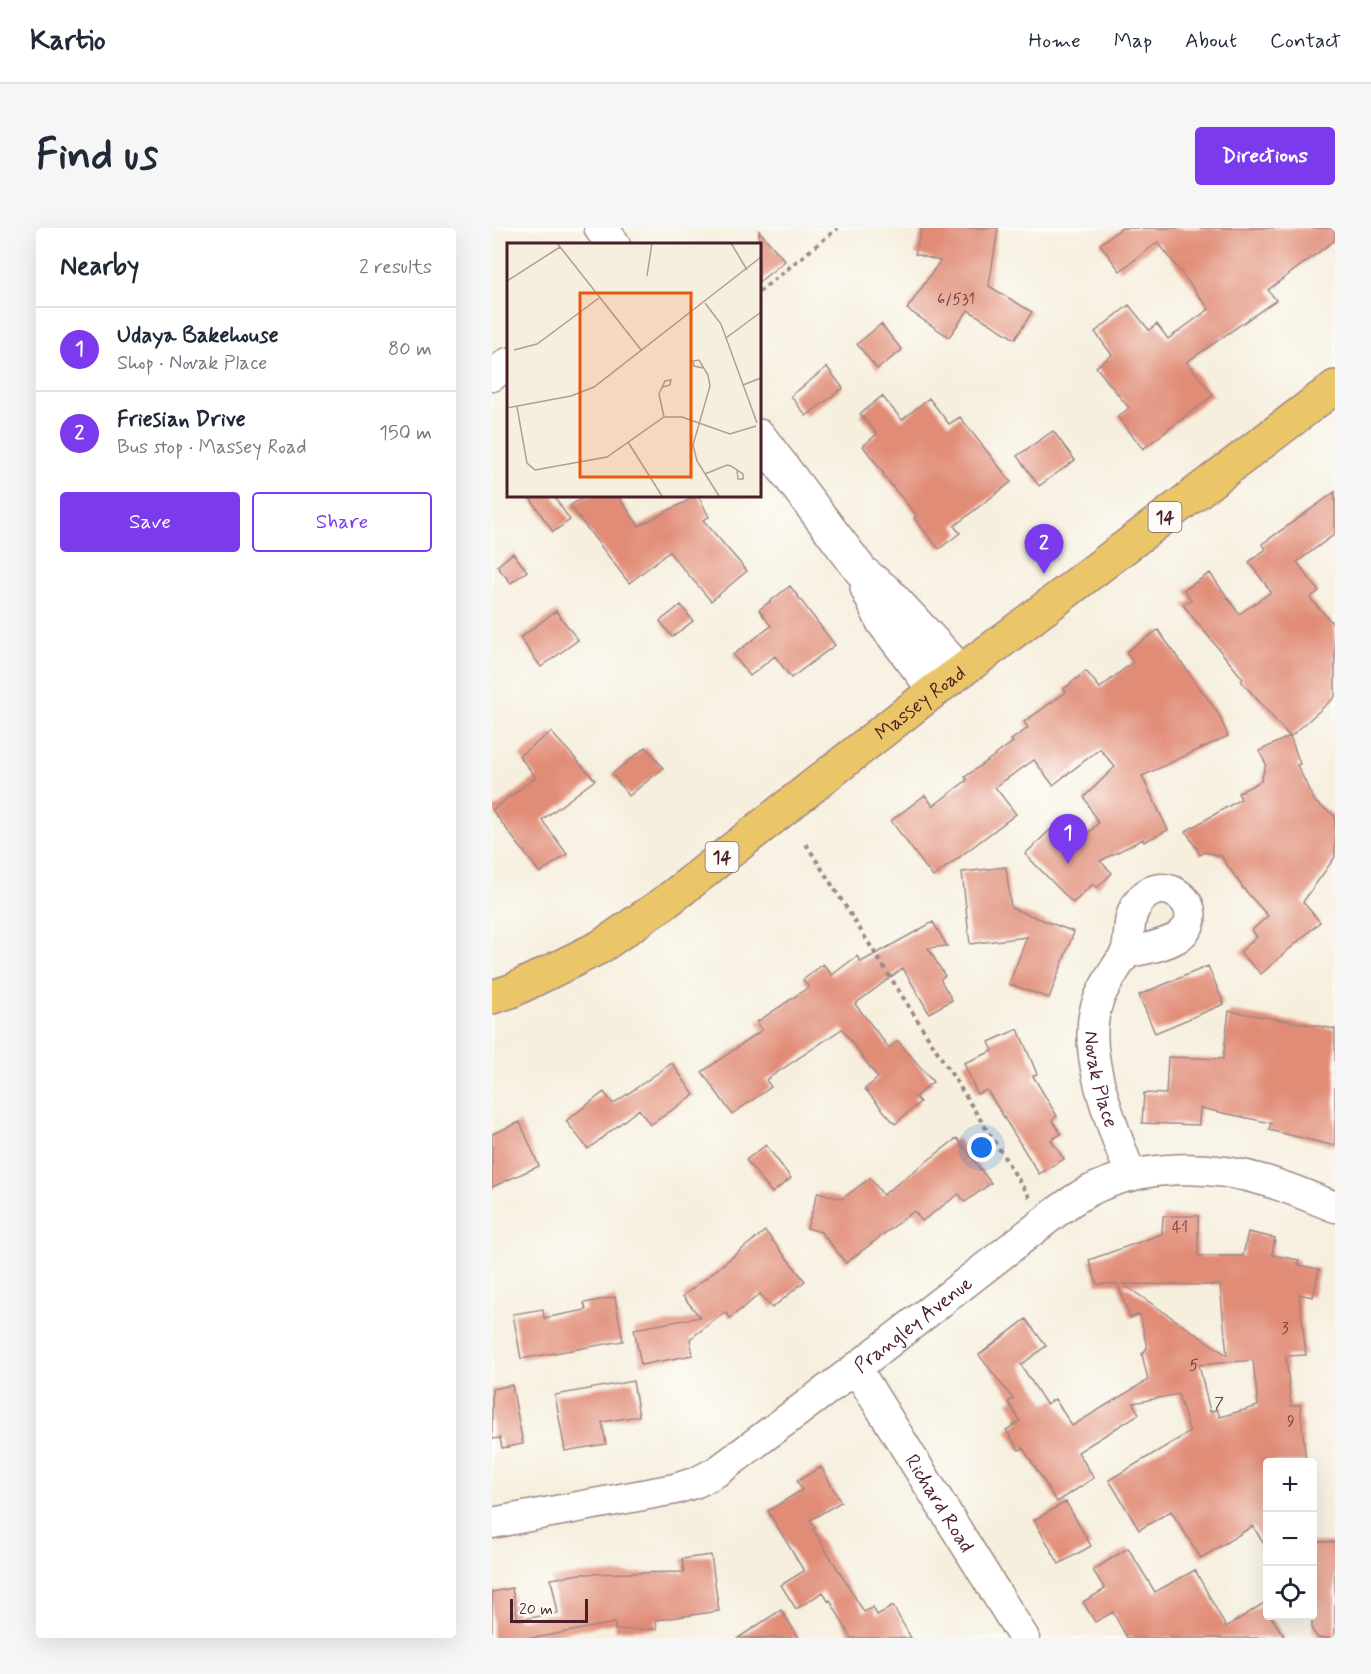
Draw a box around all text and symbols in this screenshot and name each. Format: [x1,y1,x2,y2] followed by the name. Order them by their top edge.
[30,23,106,60] text: Kartio
[1029,27,1081,55] text: Home
[1114,27,1152,55] text: Map
[1185,27,1237,55] text: About
[1270,27,1341,55] text: Contact
[1195,127,1335,185] button: Directions
[36,129,158,184] text: Find us
[507,243,760,496] inset map
[60,250,139,284] text: Nearby
[359,254,432,281] text: 2 results
[937,289,975,310] house number: 6/531
[117,322,279,350] text: Udaya Bakehouse
[75,336,84,363] text: 1
[388,336,432,363] text: 80 m
[117,350,267,377] text: Shop · Novak Place
[117,406,246,434] text: Friesian Drive
[75,420,84,447] text: 2
[379,420,432,447] text: 150 m
[117,434,307,461] text: Bus stop · Massey Road
[60,492,240,552] button: Save
[252,492,432,552] button: Share
[1148,502,1182,532] road number: 14
[1024,524,1064,574] pin: 2
[870,660,972,747] street label: Massey Road
[1048,814,1088,864] pin: 1
[706,842,738,872] road number: 14
[1077,1030,1124,1131] street label: Novak Place
[967,1133,996,1162] your location
[1172,1217,1188,1238] house number: 41
[849,1270,979,1380] street label: Prangley Avenue
[1281,1318,1289,1339] house number: 3
[1189,1355,1199,1376] house number: 5
[1214,1393,1224,1414] house number: 7
[1287,1411,1295,1432] house number: 9
[898,1450,980,1558] street label: Richard Road
[1263,1458,1317,1620] map controls
[1263,1458,1317,1512] button: +
[1263,1512,1317,1566] button: −
[1263,1566,1317,1620] button: locate
[510,1596,588,1624] scale bar
[519,1599,553,1620] text: 20 m

